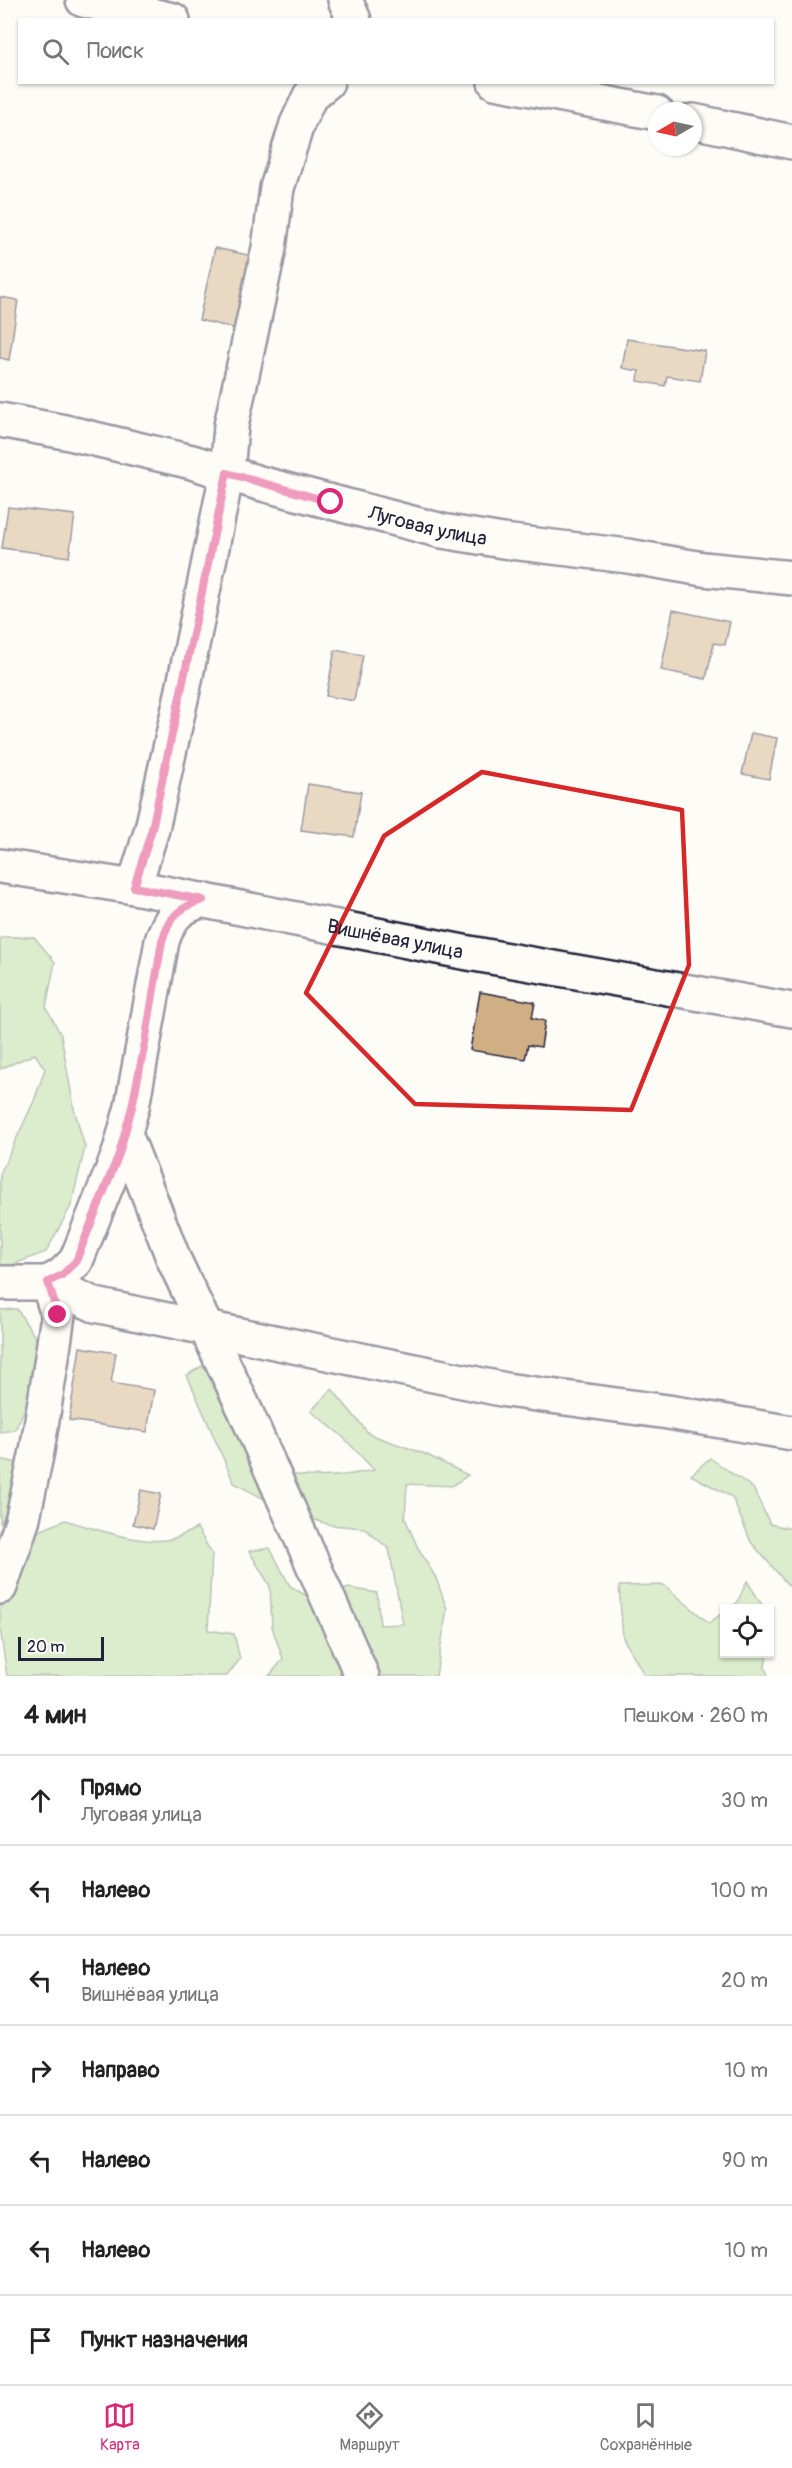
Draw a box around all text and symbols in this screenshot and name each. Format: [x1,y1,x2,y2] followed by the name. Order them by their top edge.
[18,18,774,84] search box
[39,35,72,68] icon: search
[87,37,144,65] text: Поиск
[648,102,702,156] north arrow
[317,488,343,514] route start
[365,500,489,551] street label: Луговая улица
[325,913,465,964] street label: Вишнёвая улица
[44,1301,70,1327] route end
[720,1604,774,1658] map controls
[720,1604,774,1658] button: locate
[18,1634,104,1662] scale bar
[27,1637,65,1657] text: 20 m
[24,1699,86,1731] text: 4 мин
[624,1703,768,1728] text: Пешком · 260 m
[81,1774,141,1802] text: Прямо
[24,1784,57,1817] icon: ahead
[721,1788,768,1813] text: 30 m
[81,1802,202,1827] text: Луговая улица
[24,1874,57,1907] icon: left
[81,1876,150,1904] text: Налево
[711,1878,768,1903] text: 100 m
[81,1954,150,1982] text: Налево
[24,1964,57,1997] icon: left
[721,1968,768,1993] text: 20 m
[81,1982,219,2007] text: Вишнёвая улица
[24,2054,57,2087] icon: right
[81,2056,160,2084] text: Направо
[724,2058,768,2083] text: 10 m
[24,2144,57,2177] icon: left
[81,2146,150,2174] text: Налево
[722,2148,768,2173] text: 90 m
[24,2234,57,2267] icon: left
[81,2236,150,2264] text: Налево
[724,2238,768,2263] text: 10 m
[24,2324,57,2357] icon: arrive
[81,2326,248,2354] text: Пункт назначения
[100,2399,140,2455] tab: Карта
[340,2399,400,2455] tab: Маршрут
[600,2399,692,2455] tab: Сохранённые

